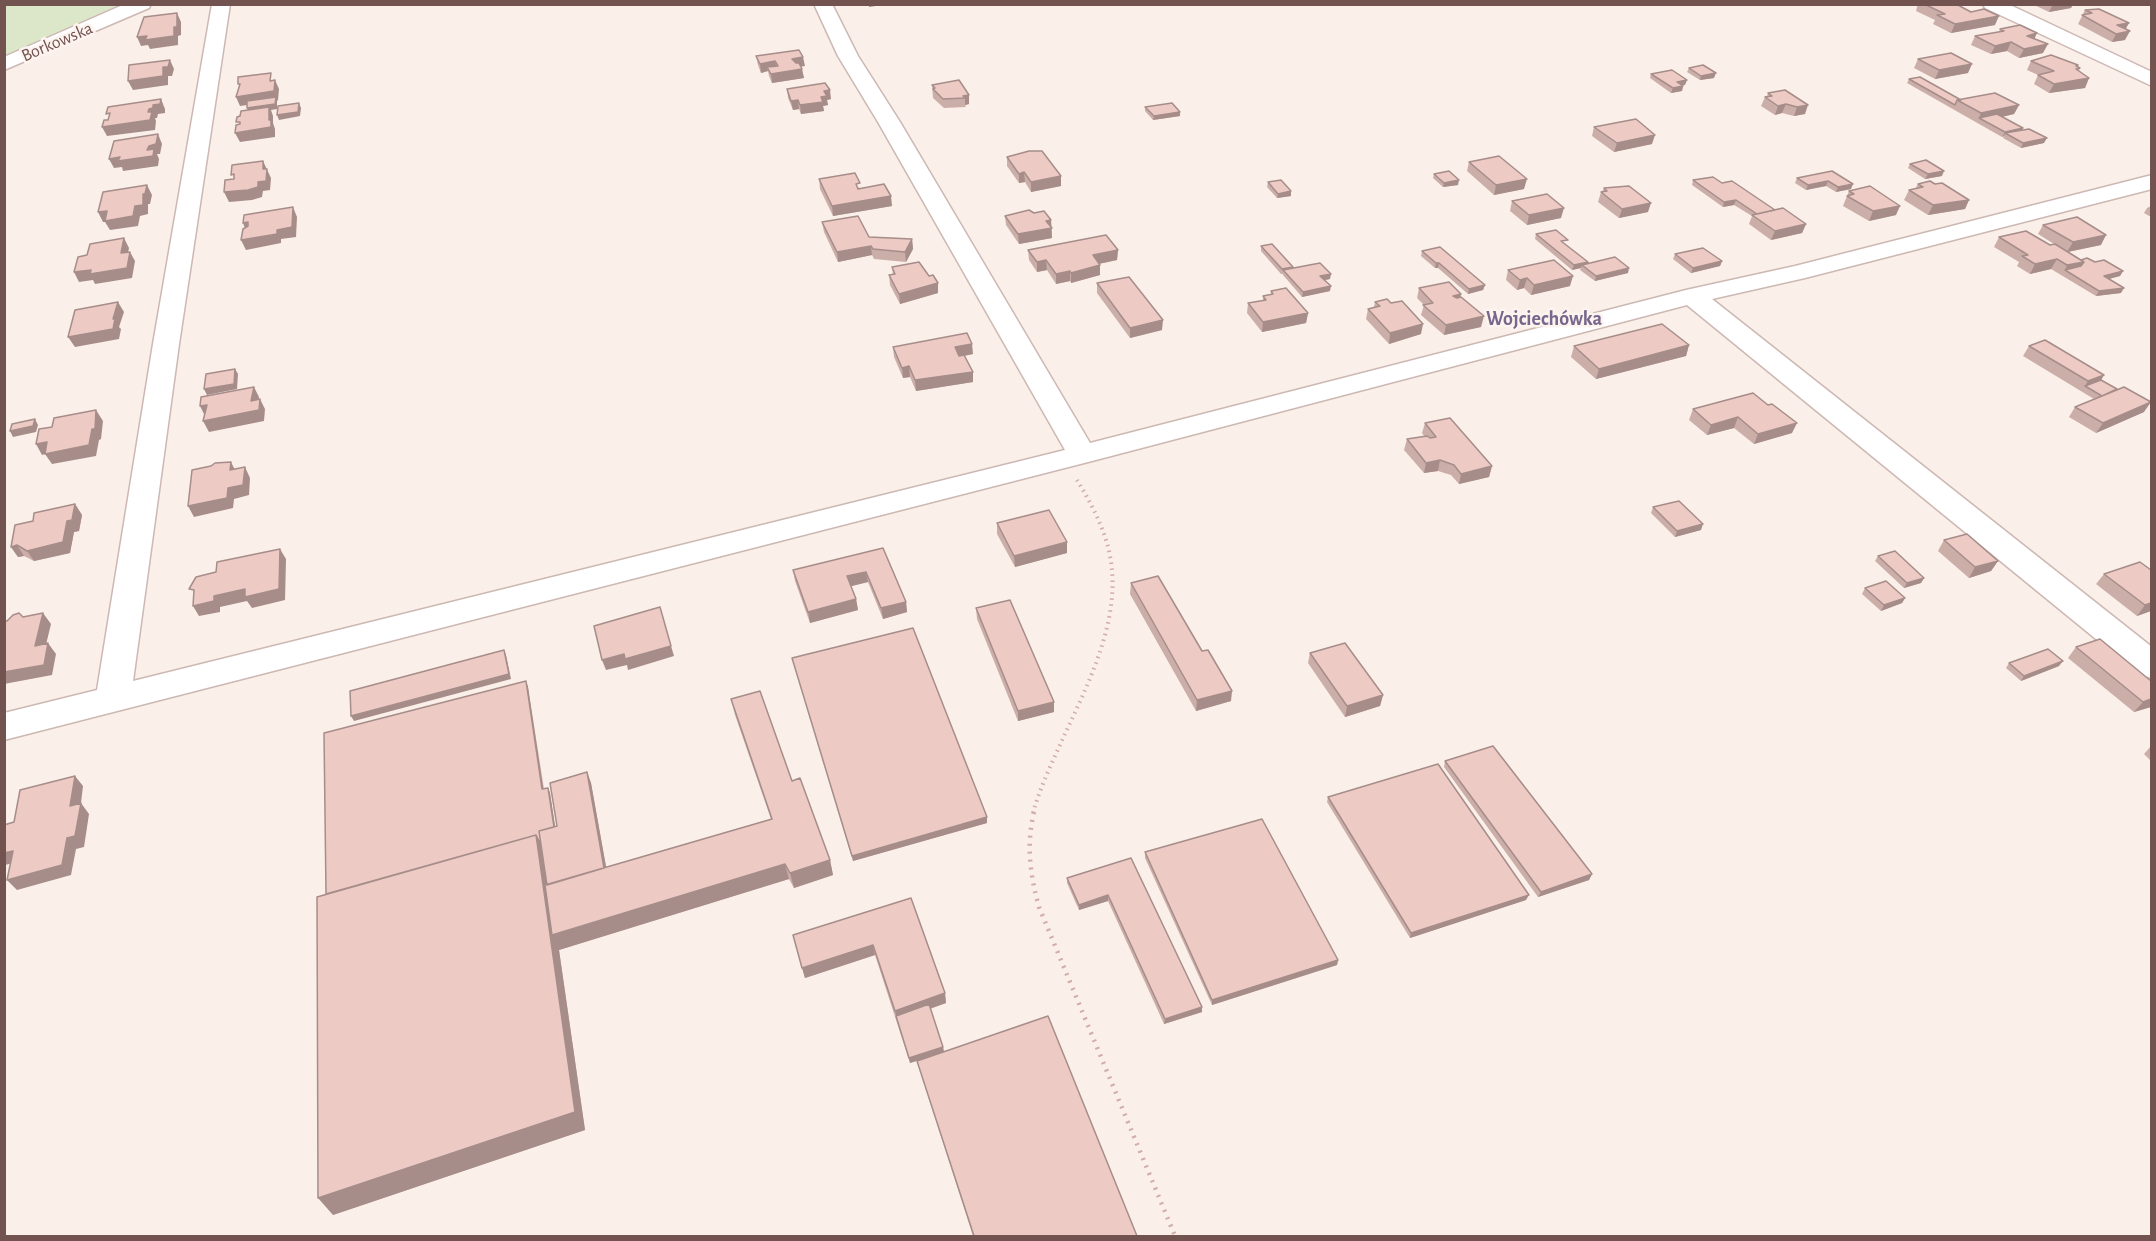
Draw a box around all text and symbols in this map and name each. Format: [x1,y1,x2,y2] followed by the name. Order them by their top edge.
[18,17,96,67] street label: Borkowska
[1486,307,1602,331] district label: Wojciechówka

